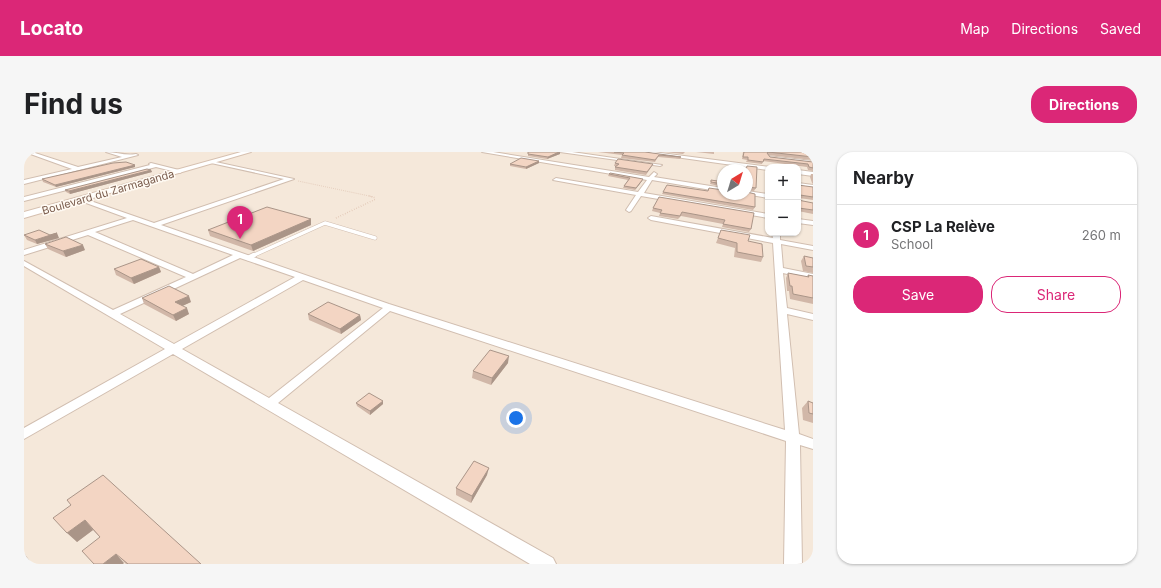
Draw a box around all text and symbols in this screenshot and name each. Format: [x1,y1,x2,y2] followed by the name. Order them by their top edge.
[20,17,83,40] text: Locato
[960,20,989,37] text: Map
[1011,20,1078,37] text: Directions
[1100,20,1141,37] text: Saved
[1031,86,1137,123] button: Directions
[24,87,123,121] text: Find us
[717,164,753,200] north arrow
[765,164,801,236] map controls
[765,164,801,200] button: +
[40,166,176,218] street label: Boulevard du Zarmaganda
[853,168,914,188] text: Nearby
[765,200,801,236] button: −
[227,206,253,239] pin: 1
[891,217,995,236] text: CSP La Relève
[863,227,869,243] text: 1
[1082,227,1121,243] text: 260 m
[891,236,933,252] text: School
[853,276,983,313] button: Save
[991,276,1121,313] button: Share
[506,408,526,428] your location

